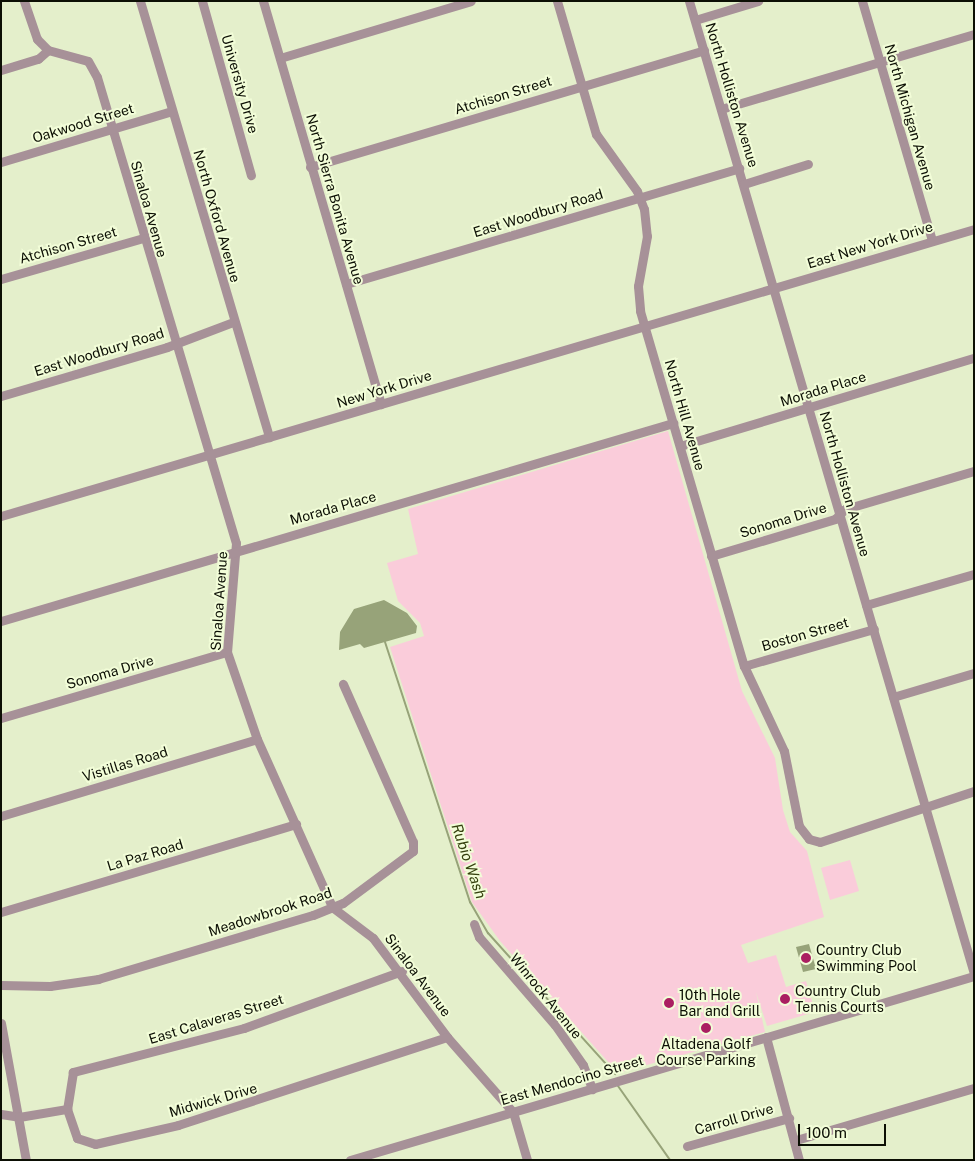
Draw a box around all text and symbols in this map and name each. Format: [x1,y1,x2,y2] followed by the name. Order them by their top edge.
[702,21,762,169] street label: North Holliston Avenue
[218,33,262,135] street label: University Drive
[881,42,939,192] street label: North Michigan Avenue
[452,72,554,118] street label: Atchison Street
[30,100,136,146] street label: Oakwood Street
[303,112,367,286] street label: North Sierra Bonita Avenue
[190,148,244,284] street label: North Oxford Avenue
[127,159,171,259] street label: Sinaloa Avenue
[471,185,605,241] street label: East Woodbury Road
[805,218,935,272] street label: East New York Drive
[17,223,119,267] street label: Atchison Street
[32,324,166,380] street label: East Woodbury Road
[661,358,709,472] street label: North Hill Avenue
[334,367,434,411] street label: New York Drive
[778,368,868,410] street label: Morada Place
[816,409,874,559] street label: North Holliston Avenue
[288,488,378,528] street label: Morada Place
[738,499,828,541] street label: Sonoma Drive
[207,551,231,651] street label: Sinaloa Avenue
[760,614,850,654] street label: Boston Street
[64,652,156,692] street label: Sonoma Drive
[80,743,170,785] street label: Vistillas Road
[448,821,490,901] water label: Rubio Wash
[105,835,185,875] street label: La Paz Road
[206,884,334,940] street label: Meadowbrook Road
[381,930,455,1020] street label: Sinaloa Avenue
[816,942,917,974] place label: Country Club Swimming Pool
[506,950,586,1042] street label: Winrock Avenue
[800,952,812,964] marker: Country Club Swimming Pool
[795,983,884,1016] place label: Country Club Tennis Courts
[679,987,760,1020] place label: 10th Hole Bar and Grill
[147,990,285,1048] street label: East Calaveras Street
[779,993,791,1005] marker: Country Club Tennis Courts
[663,997,675,1009] marker: 10th Hole Bar and Grill
[700,1022,712,1034] marker: Altadena Golf Course Parking
[656,1036,756,1068] place label: Altadena Golf Course Parking
[499,1052,645,1108] street label: East Mendocino Street
[167,1079,259,1121] street label: Midwick Drive
[693,1100,775,1138] street label: Carroll Drive
[800,1114,888,1146] scale bar
[806,1124,847,1141] text: 100 m

